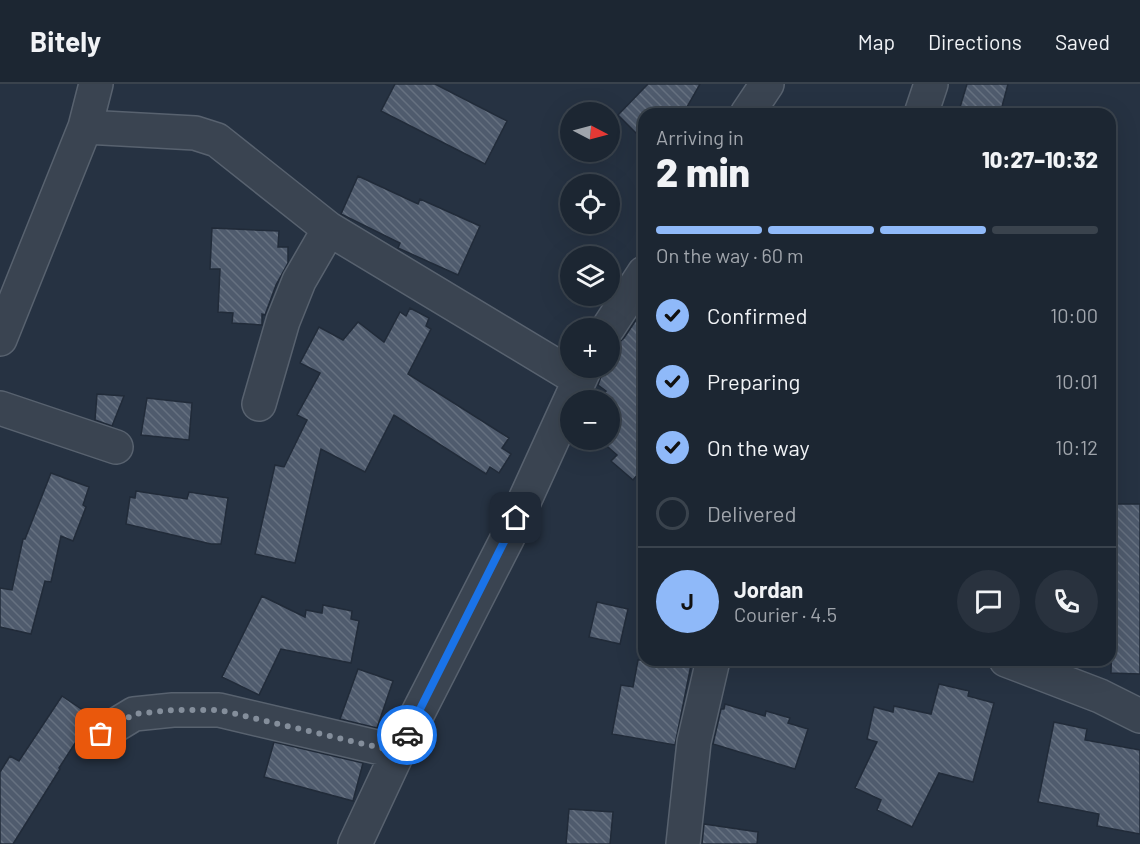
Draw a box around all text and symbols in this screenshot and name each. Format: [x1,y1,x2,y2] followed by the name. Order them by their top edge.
[30,24,101,58] text: Bitely
[858,29,895,54] text: Map
[928,29,1022,54] text: Directions
[1055,29,1110,54] text: Saved
[560,102,620,162] north arrow
[560,102,620,450] map controls
[656,125,744,149] text: Arriving in
[982,146,1098,172] text: 10:27–10:32
[656,148,750,195] text: 2 min
[560,174,620,234] button: locate
[656,243,804,267] text: On the way · 60 m
[560,246,620,306] button: layers
[656,299,689,332] icon: check
[707,302,807,328] text: Confirmed
[1050,303,1098,327] text: 10:00
[560,318,620,378] button: +
[656,365,689,398] icon: check
[707,368,800,394] text: Preparing
[1055,369,1098,393] text: 10:01
[560,390,620,450] button: −
[656,431,689,464] icon: check
[707,434,810,460] text: On the way
[1055,435,1098,459] text: 10:12
[490,492,541,543] pin
[707,500,796,526] text: Delivered
[499,501,532,534] icon: home
[957,570,1020,633] button: chat
[1035,570,1098,633] button: phone
[734,576,803,602] text: Jordan
[681,588,694,614] text: J
[734,602,837,626] text: Courier · 4.5
[377,705,437,765] courier
[75,708,126,759] pin
[84,717,117,750] icon: bag
[391,719,424,752] icon: car

